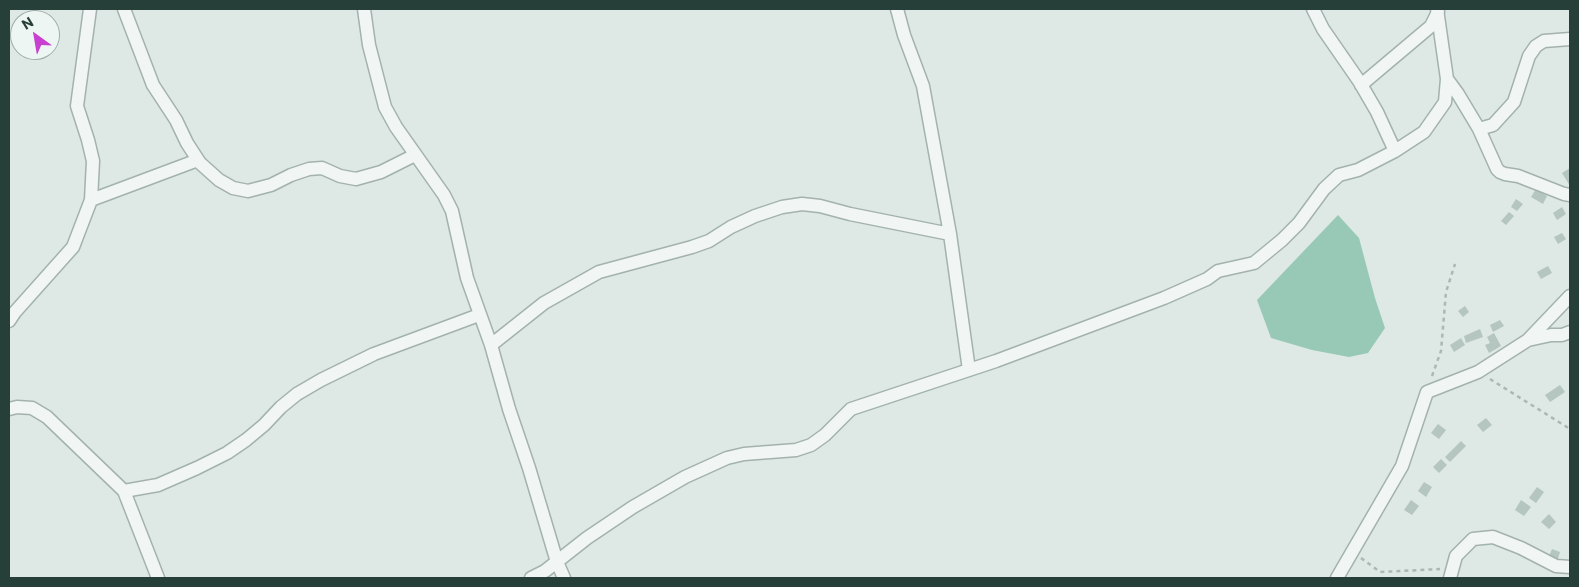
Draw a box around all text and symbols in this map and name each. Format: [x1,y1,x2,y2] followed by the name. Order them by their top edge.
[10,10,60,60] north arrow
[18,13,36,33] text: N

